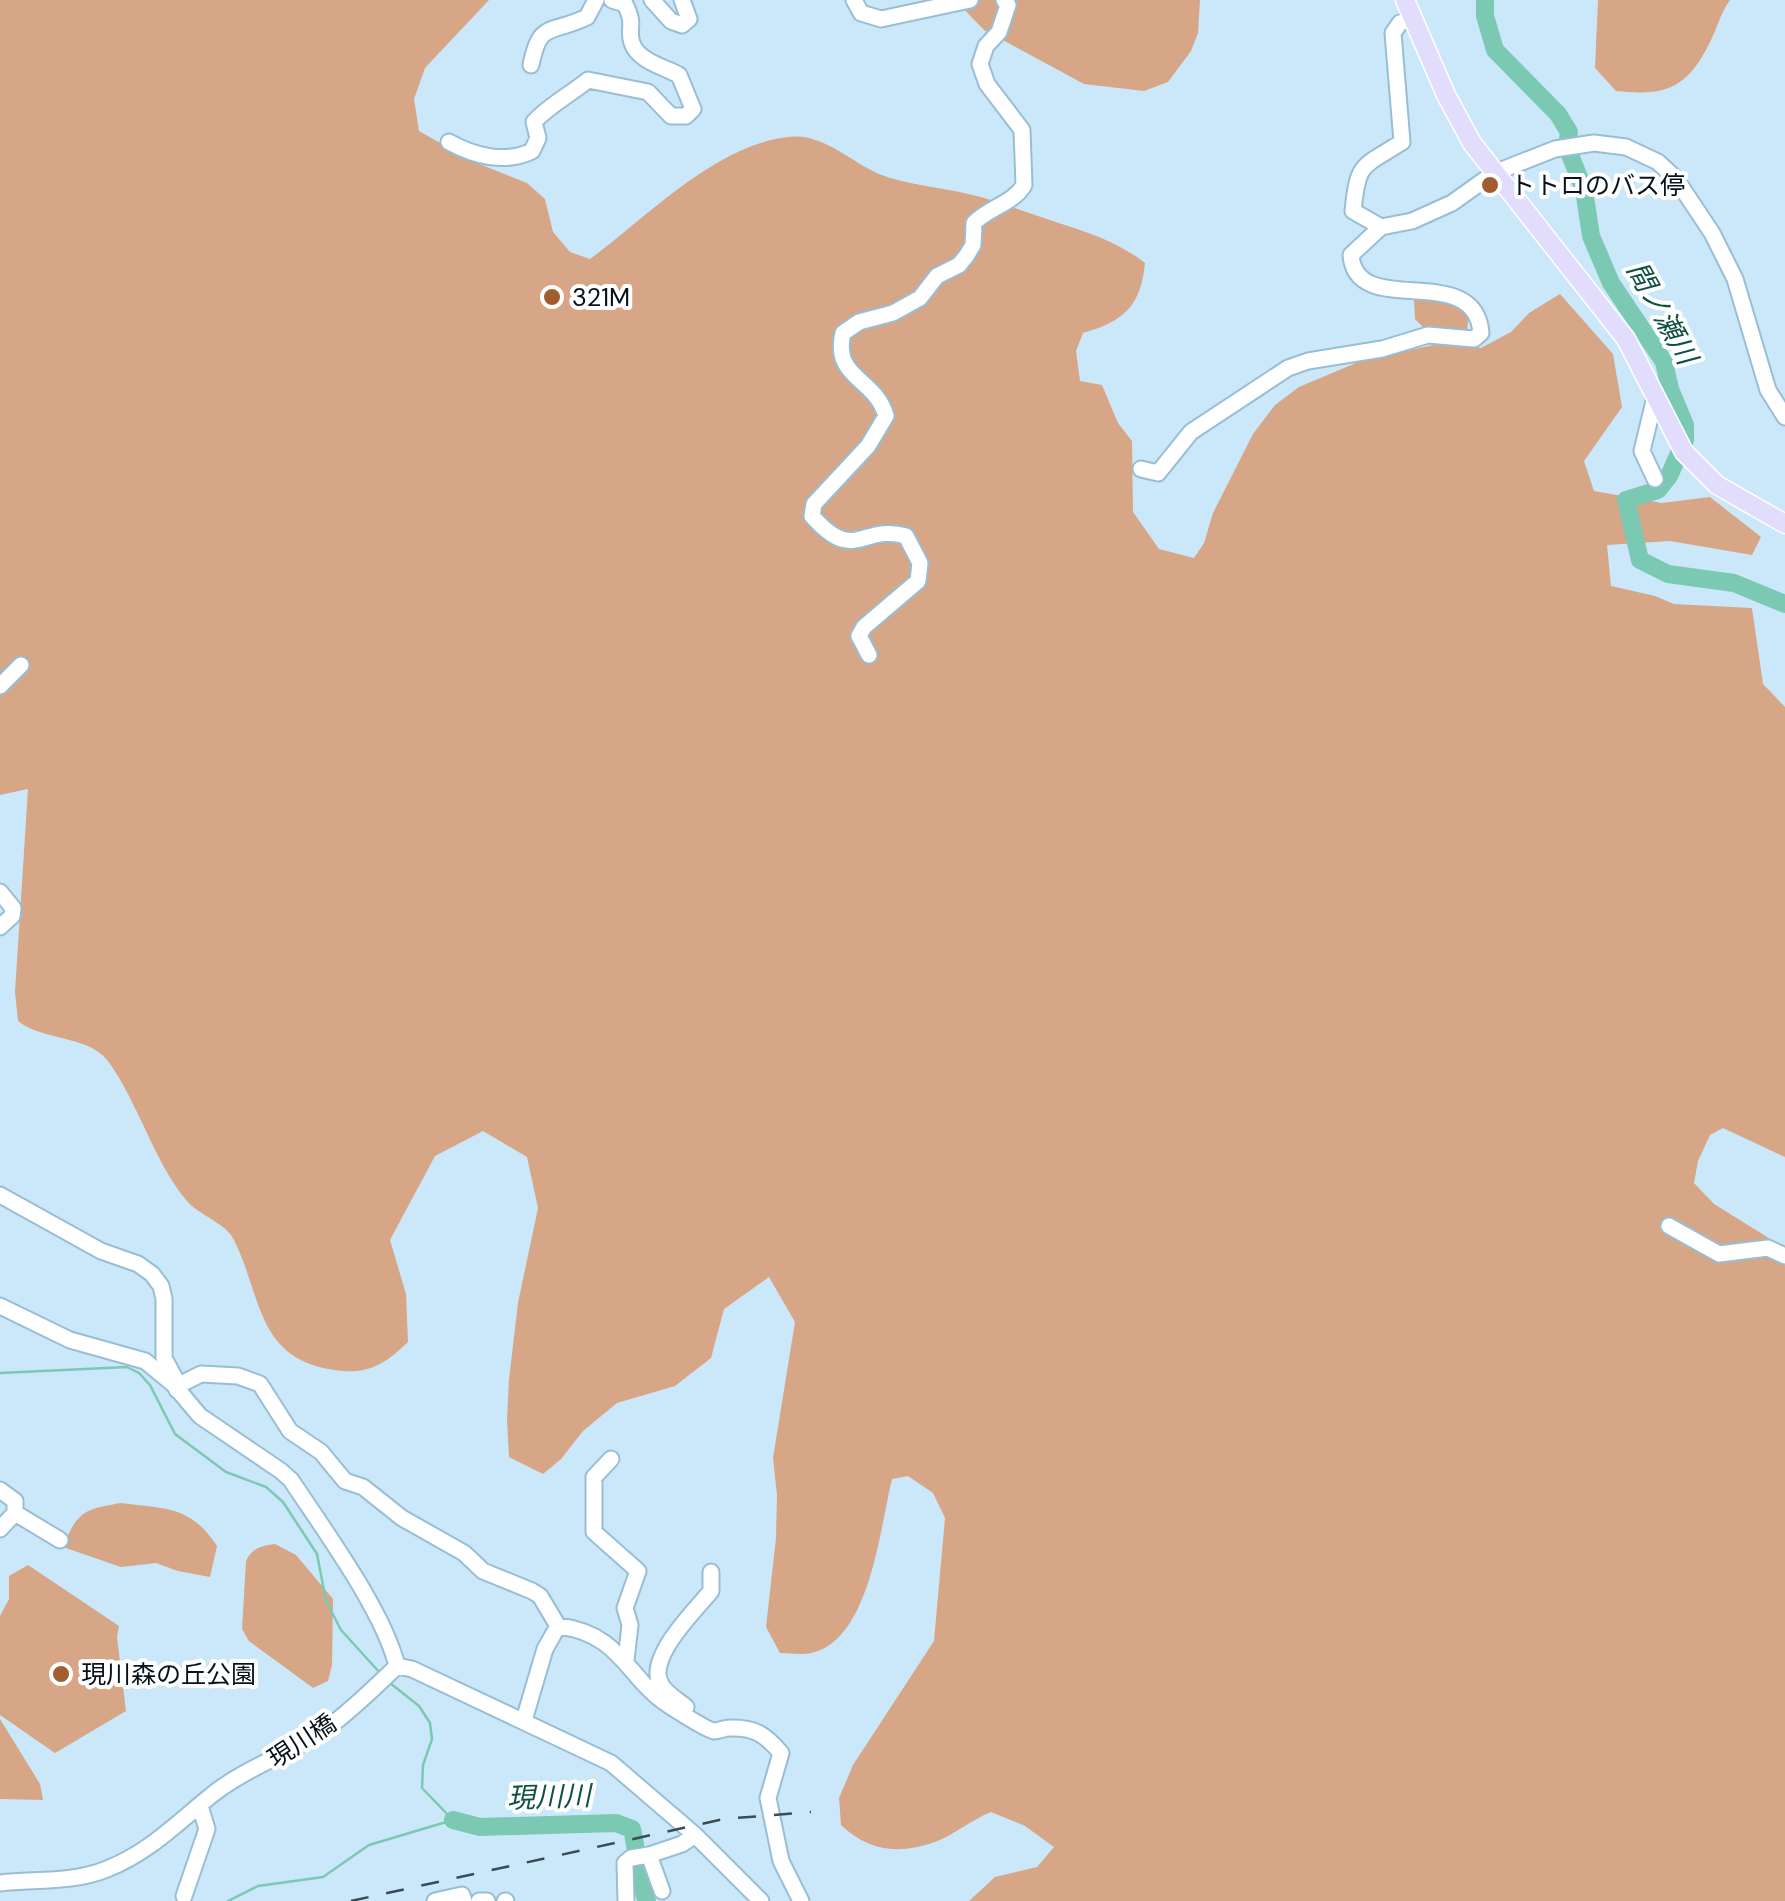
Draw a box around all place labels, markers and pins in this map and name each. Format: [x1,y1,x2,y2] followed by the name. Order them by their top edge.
[1510,169,1685,202] place label: トトロのバス停
[1479,174,1501,196] marker: トトロのバス停
[572,281,630,314] place label: 321M
[541,286,563,308] marker: 321M
[81,1658,256,1691] place label: 現川森の丘公園
[50,1663,72,1685] marker: 現川森の丘公園

